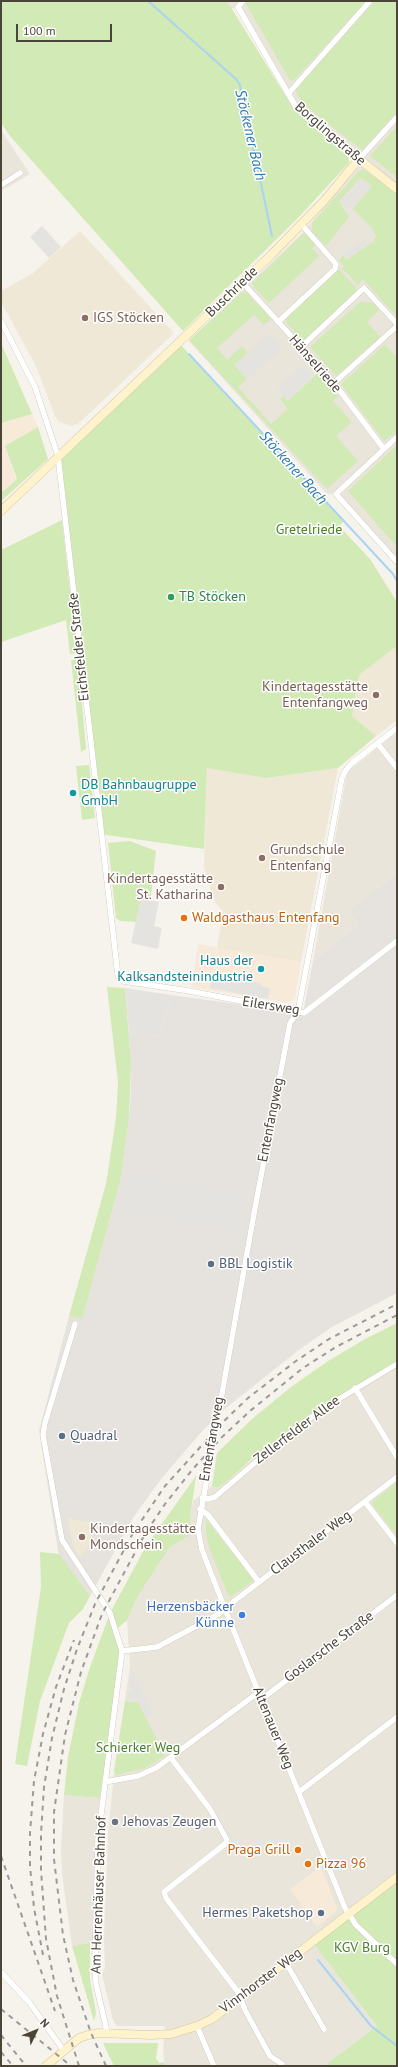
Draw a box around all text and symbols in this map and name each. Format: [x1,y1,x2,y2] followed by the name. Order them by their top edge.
[18,16,114,42] scale bar
[23,23,56,38] text: 100 m
[231,88,269,182] water label: Stöckener Bach
[291,99,369,169] street label: Borglingstraße
[202,263,262,321] street label: Buschriede
[93,310,164,326] place label: IGS Stöcken
[80,313,90,323] marker: IGS Stöcken
[285,332,345,396] street label: Hänselriede
[255,427,331,509] water label: Stöckener Bach
[276,522,342,538] park label: Gretelriede
[179,589,246,605] place label: TB Stöcken
[65,592,93,702] street label: Eichsfelder Straße
[166,592,176,602] marker: TB Stöcken
[262,679,368,712] place label: Kindertagesstätte Entenfangweg
[371,690,381,700] marker: Kindertagesstätte Entenfangweg
[81,777,197,810] place label: DB Bahnbaugruppe GmbH
[68,788,78,798] marker: DB Bahnbaugruppe GmbH
[270,842,345,874] place label: Grundschule Entenfang
[257,853,267,863] marker: Grundschule Entenfang
[107,871,213,904] place label: Kindertagesstätte St. Katharina
[216,882,226,892] marker: Kindertagesstätte St. Katharina
[192,910,340,926] place label: Waldgasthaus Entenfang
[179,913,189,923] marker: Waldgasthaus Entenfang
[117,953,253,986] place label: Haus der Kalksandsteinindustrie
[256,964,266,974] marker: Haus der Kalksandsteinindustrie
[241,993,301,1019] street label: Eilersweg
[255,1076,287,1164] street label: Entenfangweg
[219,1256,293,1272] place label: BBL Logistik
[206,1259,216,1269] marker: BBL Logistik
[251,1392,343,1468] street label: Zellerfelder Allee
[196,1395,228,1483] street label: Entenfangweg
[70,1428,117,1444] place label: Quadral
[57,1431,67,1441] marker: Quadral
[267,1507,355,1579] street label: Clausthaler Weg
[90,1521,196,1554] place label: Kindertagesstätte Mondschein
[77,1532,87,1542] marker: Kindertagesstätte Mondschein
[147,1599,234,1632] place label: Herzensbäcker Künne
[281,1608,377,1686] street label: Goslarsche Straße
[237,1610,247,1620] marker: Herzensbäcker Künne
[249,1684,297,1772] street label: Altenauer Weg
[96,1740,180,1756] park label: Schierker Weg
[123,1814,216,1830] place label: Jehovas Zeugen
[88,1816,110,1974] street label: Am Herrenhäuser Bahnhof
[110,1817,120,1827] marker: Jehovas Zeugen
[228,1842,290,1858] place label: Praga Grill
[293,1845,303,1855] marker: Praga Grill
[316,1856,366,1872] place label: Pizza 96
[303,1859,313,1869] marker: Pizza 96
[202,1905,313,1921] place label: Hermes Paketshop
[316,1908,326,1918] marker: Hermes Paketshop
[334,1940,390,1956] park label: KGV Burg
[217,1945,305,2017] street label: Vinnhorster Weg
[16,2011,56,2051] north arrow
[37,2015,52,2030] text: N

